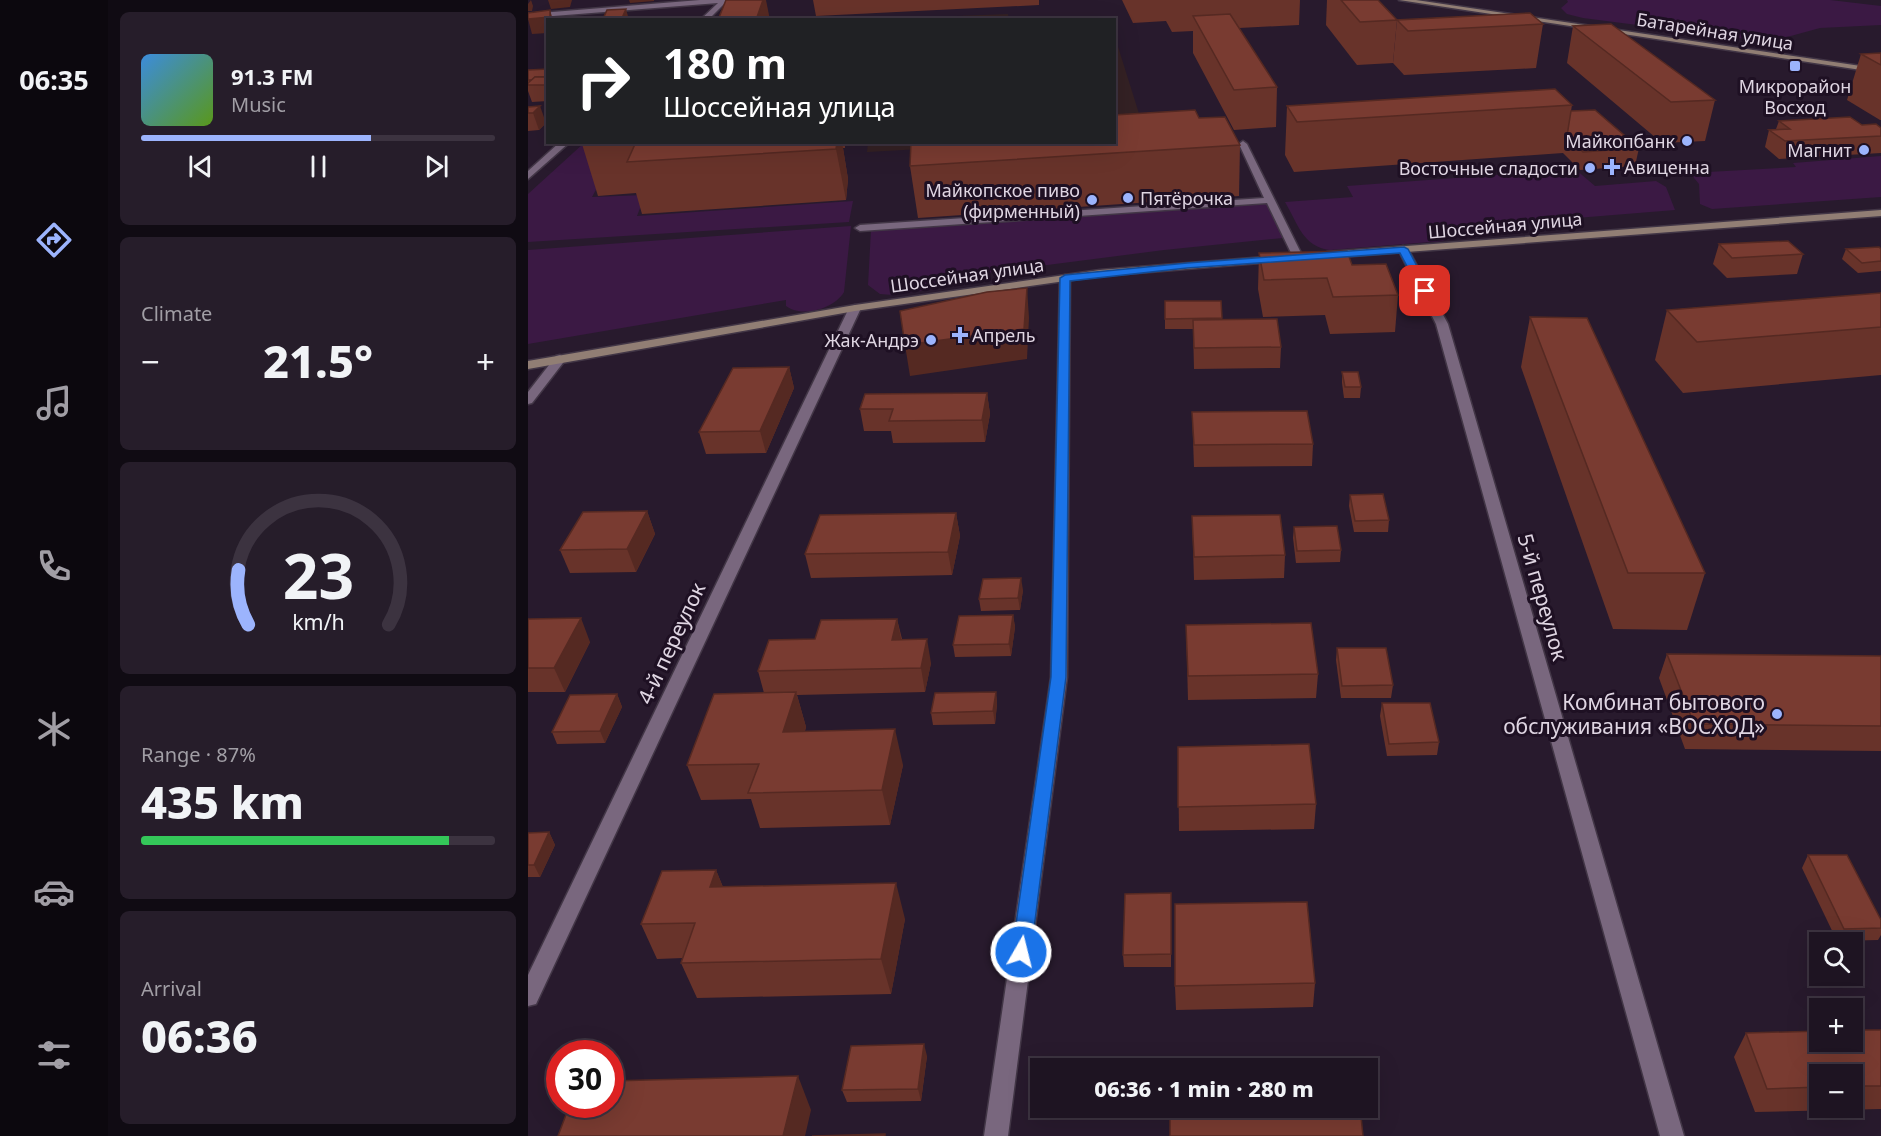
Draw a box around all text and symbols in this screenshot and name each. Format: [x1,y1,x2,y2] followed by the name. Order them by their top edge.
[1635,7,1795,55] street label: Батарейная улица
[663,34,787,91] text: 180 m
[564,42,642,120] icon: right
[1788,59,1802,73] marker: Микрорайон Восход
[19,61,89,98] text: 06:35
[231,61,313,91] text: 91.3 FM
[1739,74,1851,119] place label: Микрорайон Восход
[663,88,895,125] text: Шоссейная улица
[231,91,286,118] text: Music
[1565,129,1675,153] place label: Майкопбанк
[1680,134,1694,148] marker: Майкопбанк
[1787,138,1853,162] place label: Магнит
[1857,143,1871,157] marker: Магнит
[184,150,217,183] icon: previous
[302,150,335,183] icon: pause
[420,150,453,183] icon: next
[1624,155,1710,179] place label: Авиценна
[1399,156,1578,180] place label: Восточные сладости
[1605,160,1619,174] marker: Авиценна
[1583,161,1597,175] marker: Восточные сладости
[925,178,1080,223] place label: Майкопское пиво (фирменный)
[1140,186,1233,210] place label: Пятёрочка
[1121,191,1135,205] marker: Пятёрочка
[1085,193,1099,207] marker: Майкопское пиво (фирменный)
[1427,206,1583,244] street label: Шоссейная улица
[33,219,75,261] icon: directions
[889,252,1045,298] street label: Шоссейная улица
[1399,265,1450,316] pin
[1408,274,1441,307] icon: arrive
[141,300,212,327] text: Climate
[972,323,1036,347] place label: Апрель
[824,328,919,352] place label: Жак-Андрэ
[953,328,967,342] marker: Апрель
[263,330,373,391] text: 21.5°
[924,333,938,347] marker: Жак-Андрэ
[141,339,160,384] text: −
[476,339,495,384] text: +
[33,382,75,424] icon: music
[1512,530,1574,664] street label: 5-й переулок
[282,532,354,617] text: 23
[33,545,75,587] icon: phone
[631,578,711,708] street label: 4-й переулок
[292,607,344,636] text: km/h
[1503,688,1765,740] place label: Комбинат бытового обслуживания «ВОСХОД»
[1770,707,1784,721] marker: Комбинат бытового обслуживания «ВОСХОД»
[33,708,75,750] icon: climate
[141,741,256,768] text: Range · 87%
[141,771,304,832] text: 435 km
[33,871,75,913] icon: car
[989,920,1053,984] position arrow
[1809,932,1863,1118] map controls
[1809,932,1863,986] button: search
[141,975,202,1002] text: Arrival
[1809,998,1863,1052] button: +
[141,1005,258,1066] text: 06:36
[33,1034,75,1076] icon: filters
[546,1040,624,1118] speed limit sign: 30
[1809,1064,1863,1118] button: −
[1094,1073,1314,1103] text: 06:36 · 1 min · 280 m

